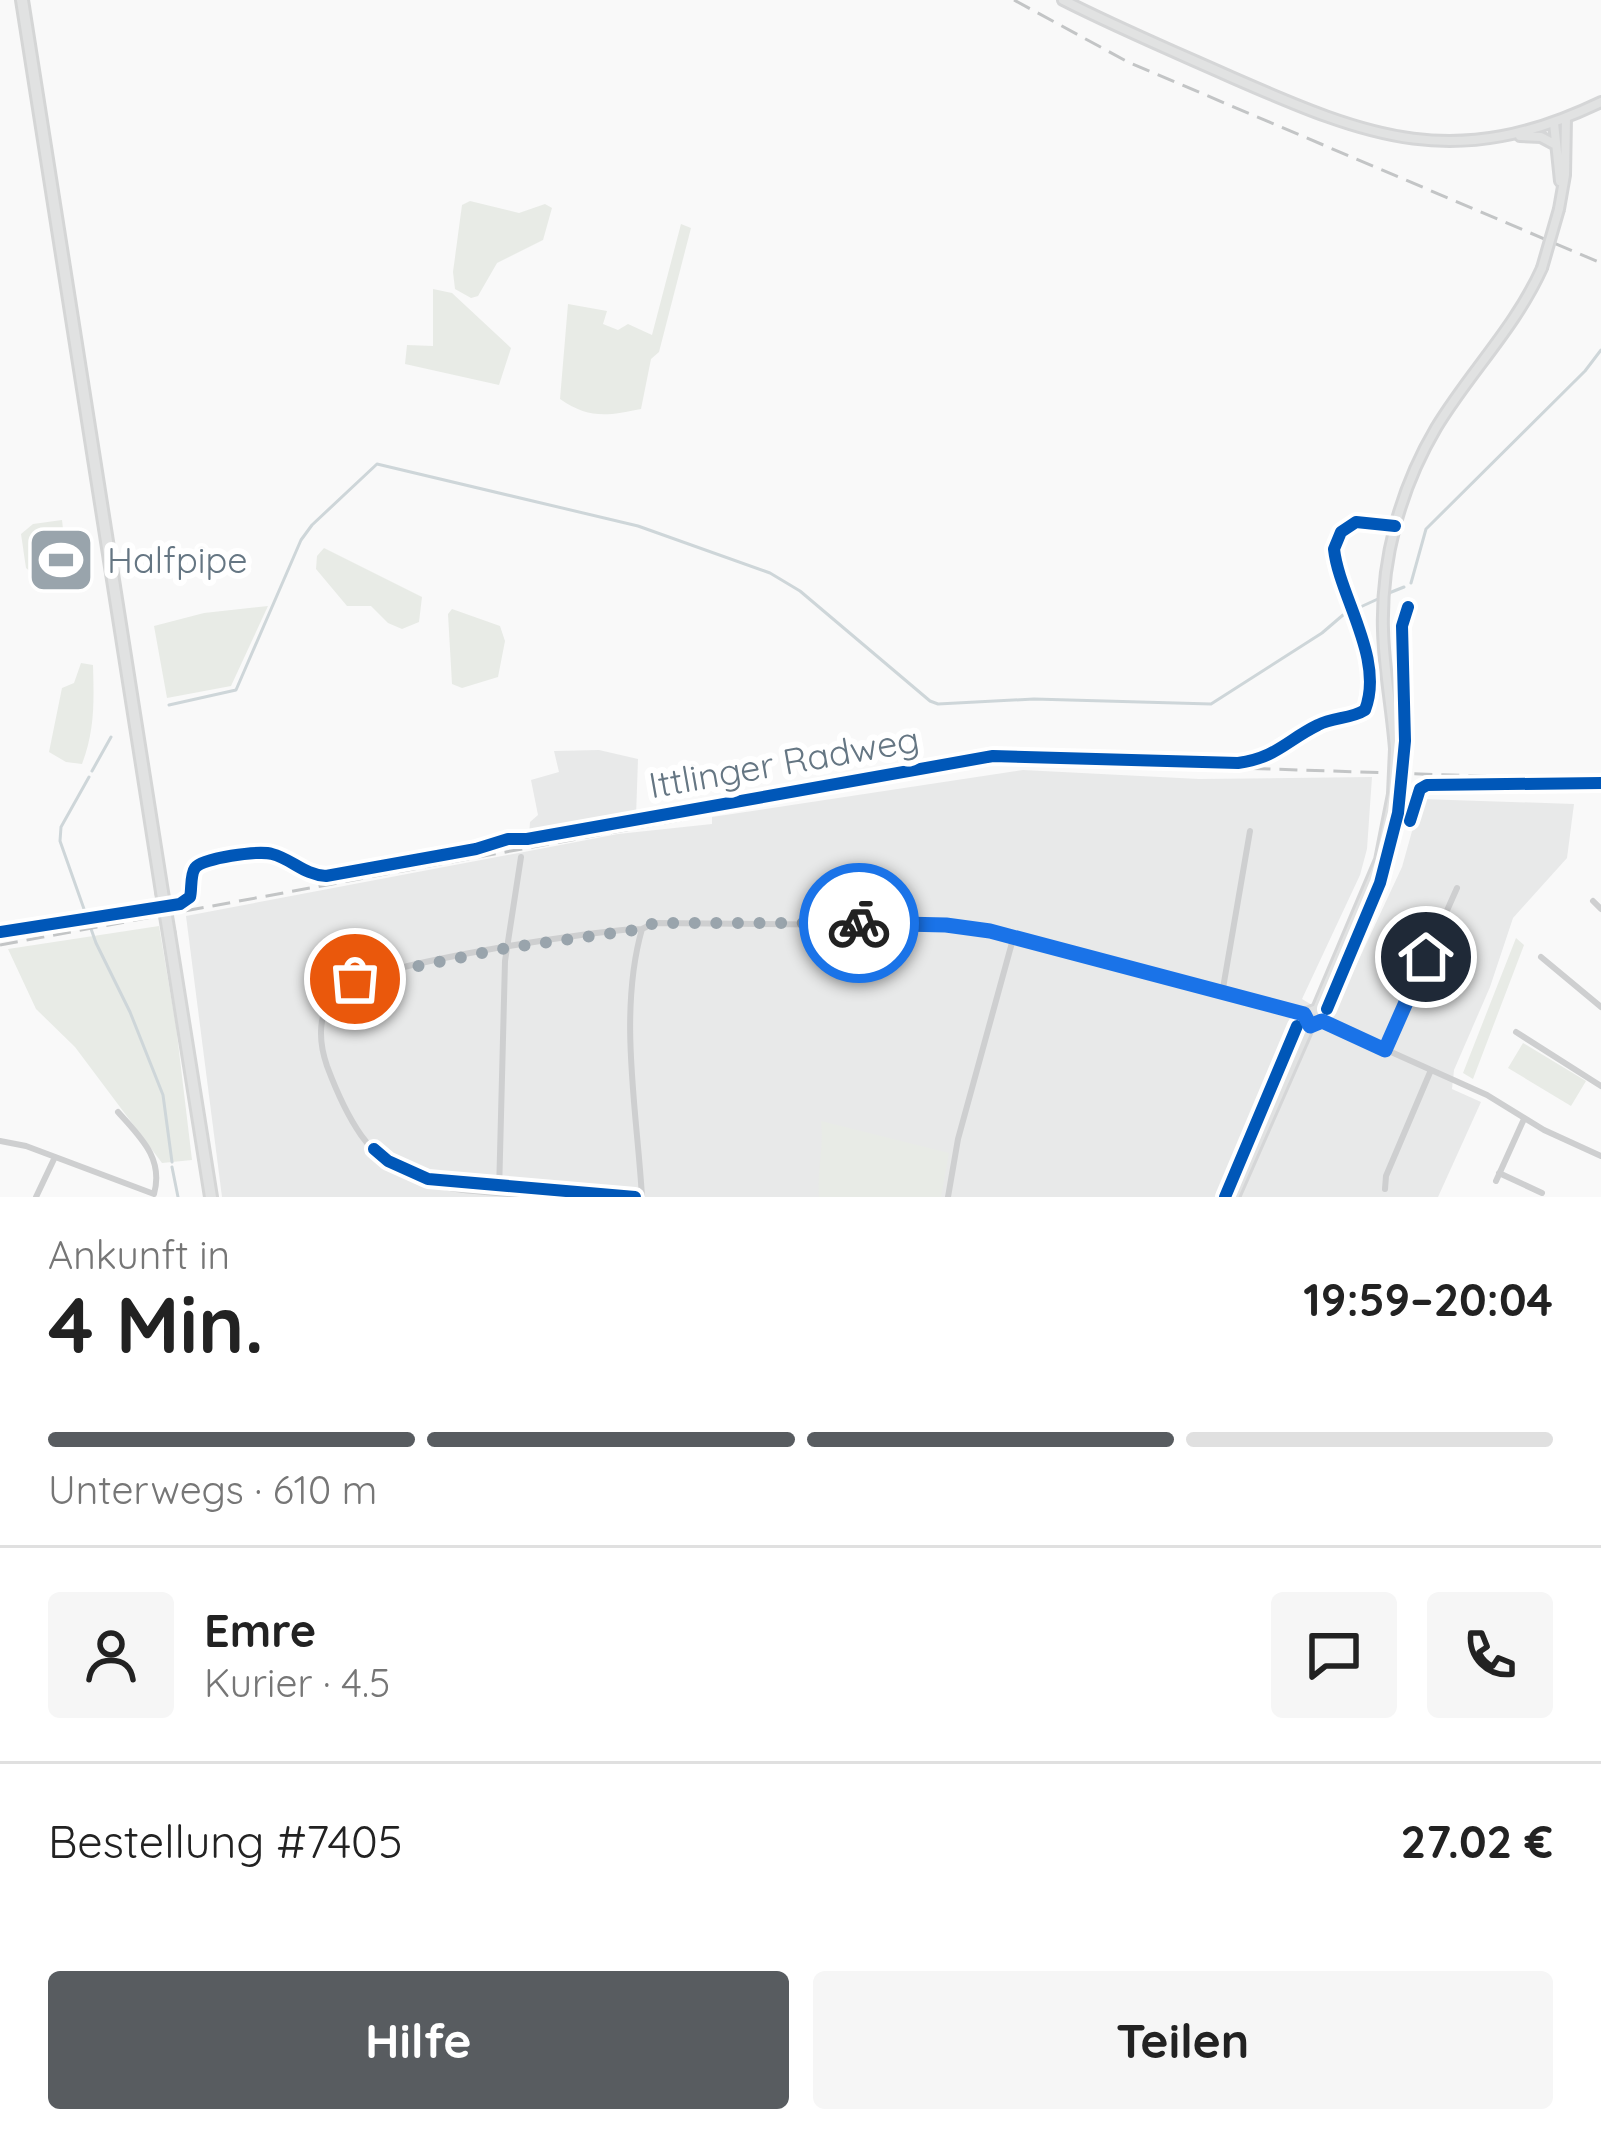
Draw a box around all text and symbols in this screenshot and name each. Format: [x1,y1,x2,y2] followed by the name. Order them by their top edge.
[26,525,96,595] sports icon: Halfpipe
[107,537,248,582] place label: Halfpipe
[645,716,923,807] street label: Ittlinger Radweg
[799,863,919,983] courier
[826,890,892,956] icon: bike
[1375,906,1477,1008] pin
[1393,924,1459,990] icon: home
[304,928,406,1030] pin
[322,946,388,1012] icon: bag
[48,1230,230,1279] text: Ankunft in
[1303,1271,1553,1327] text: 19:59–20:04
[48,1275,264,1373] text: 4 Min.
[48,1465,377,1514] text: Unterwegs · 610 m
[48,1592,174,1718] button: person
[1271,1592,1397,1718] button: chat
[1427,1592,1553,1718] button: phone
[204,1602,316,1658] text: Emre
[204,1658,390,1707] text: Kurier · 4.5
[48,1813,402,1869] text: Bestellung #7405
[1401,1813,1553,1869] text: 27.02 €
[48,1971,789,2109] button: Hilfe
[813,1971,1553,2109] button: Teilen

